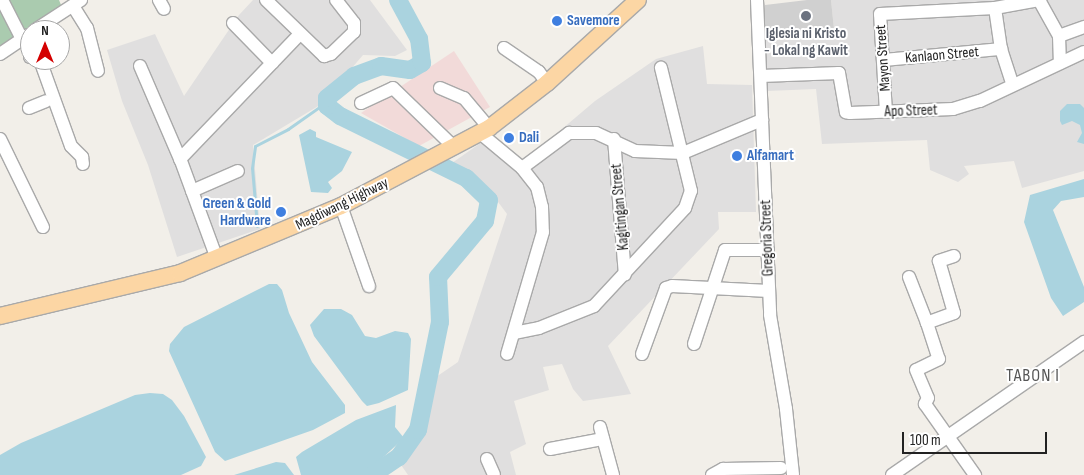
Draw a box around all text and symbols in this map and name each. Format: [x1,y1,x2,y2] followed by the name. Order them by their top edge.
[800,10,812,22] marker: Iglesia ni Kristo - Lokal ng Kawit
[567,12,620,30] place label: Savemore
[551,15,563,27] marker: Savemore
[20,20,70,70] north arrow
[41,22,49,39] text: N
[764,24,848,59] place label: Iglesia ni Kristo - Lokal ng Kawit
[872,24,894,92] street label: Mayon Street
[904,43,980,67] street label: Kanlaon Street
[884,101,938,121] street label: Apo Street
[519,129,539,147] place label: Dali
[503,132,515,144] marker: Dali
[747,147,794,165] place label: Alfamart
[731,150,743,162] marker: Alfamart
[607,163,633,251] street label: Kagitingan Street
[293,174,391,234] street label: Magdiwang Highway
[203,194,271,229] place label: Green & Gold Hardware
[757,199,777,277] street label: Gregoria Street
[275,206,287,218] marker: Green & Gold Hardware
[1005,365,1061,387] district label: TABON I
[904,422,1049,454] scale bar
[910,431,941,450] text: 100 m

